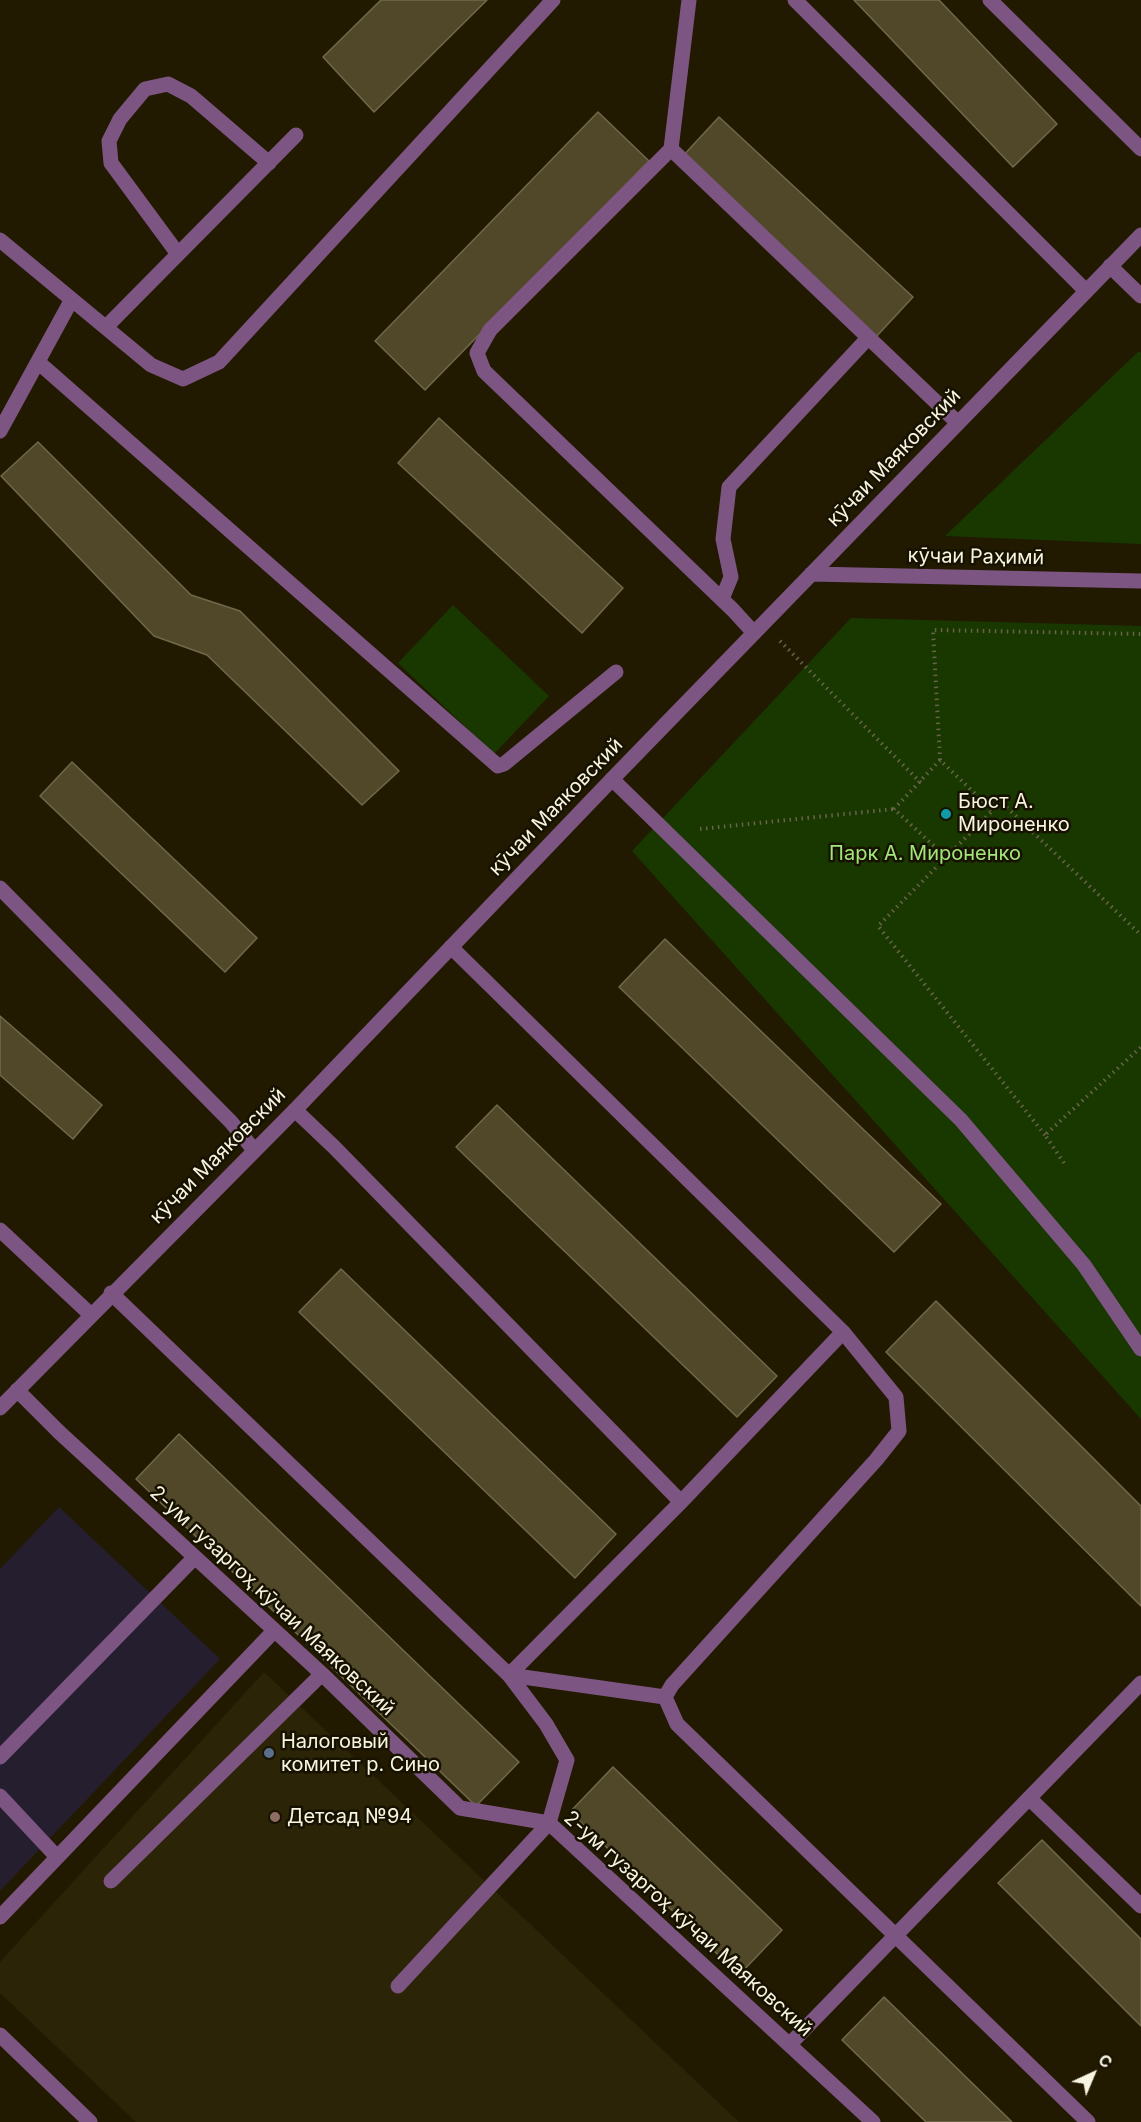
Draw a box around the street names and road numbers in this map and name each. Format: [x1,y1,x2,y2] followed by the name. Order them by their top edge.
[822,384,966,532] street label: кӯчаи Маяковский
[908,544,1044,570] street label: кӯчаи Раҳимӣ
[484,733,628,881] street label: кӯчаи Маяковский
[145,1083,291,1229] street label: кӯчаи Маяковский
[145,1481,399,1721] street label: 2-ум гузаргоҳ кӯчаи Маяковский
[559,1806,817,2042] street label: 2-ум гузаргоҳ кӯчаи Маяковский

